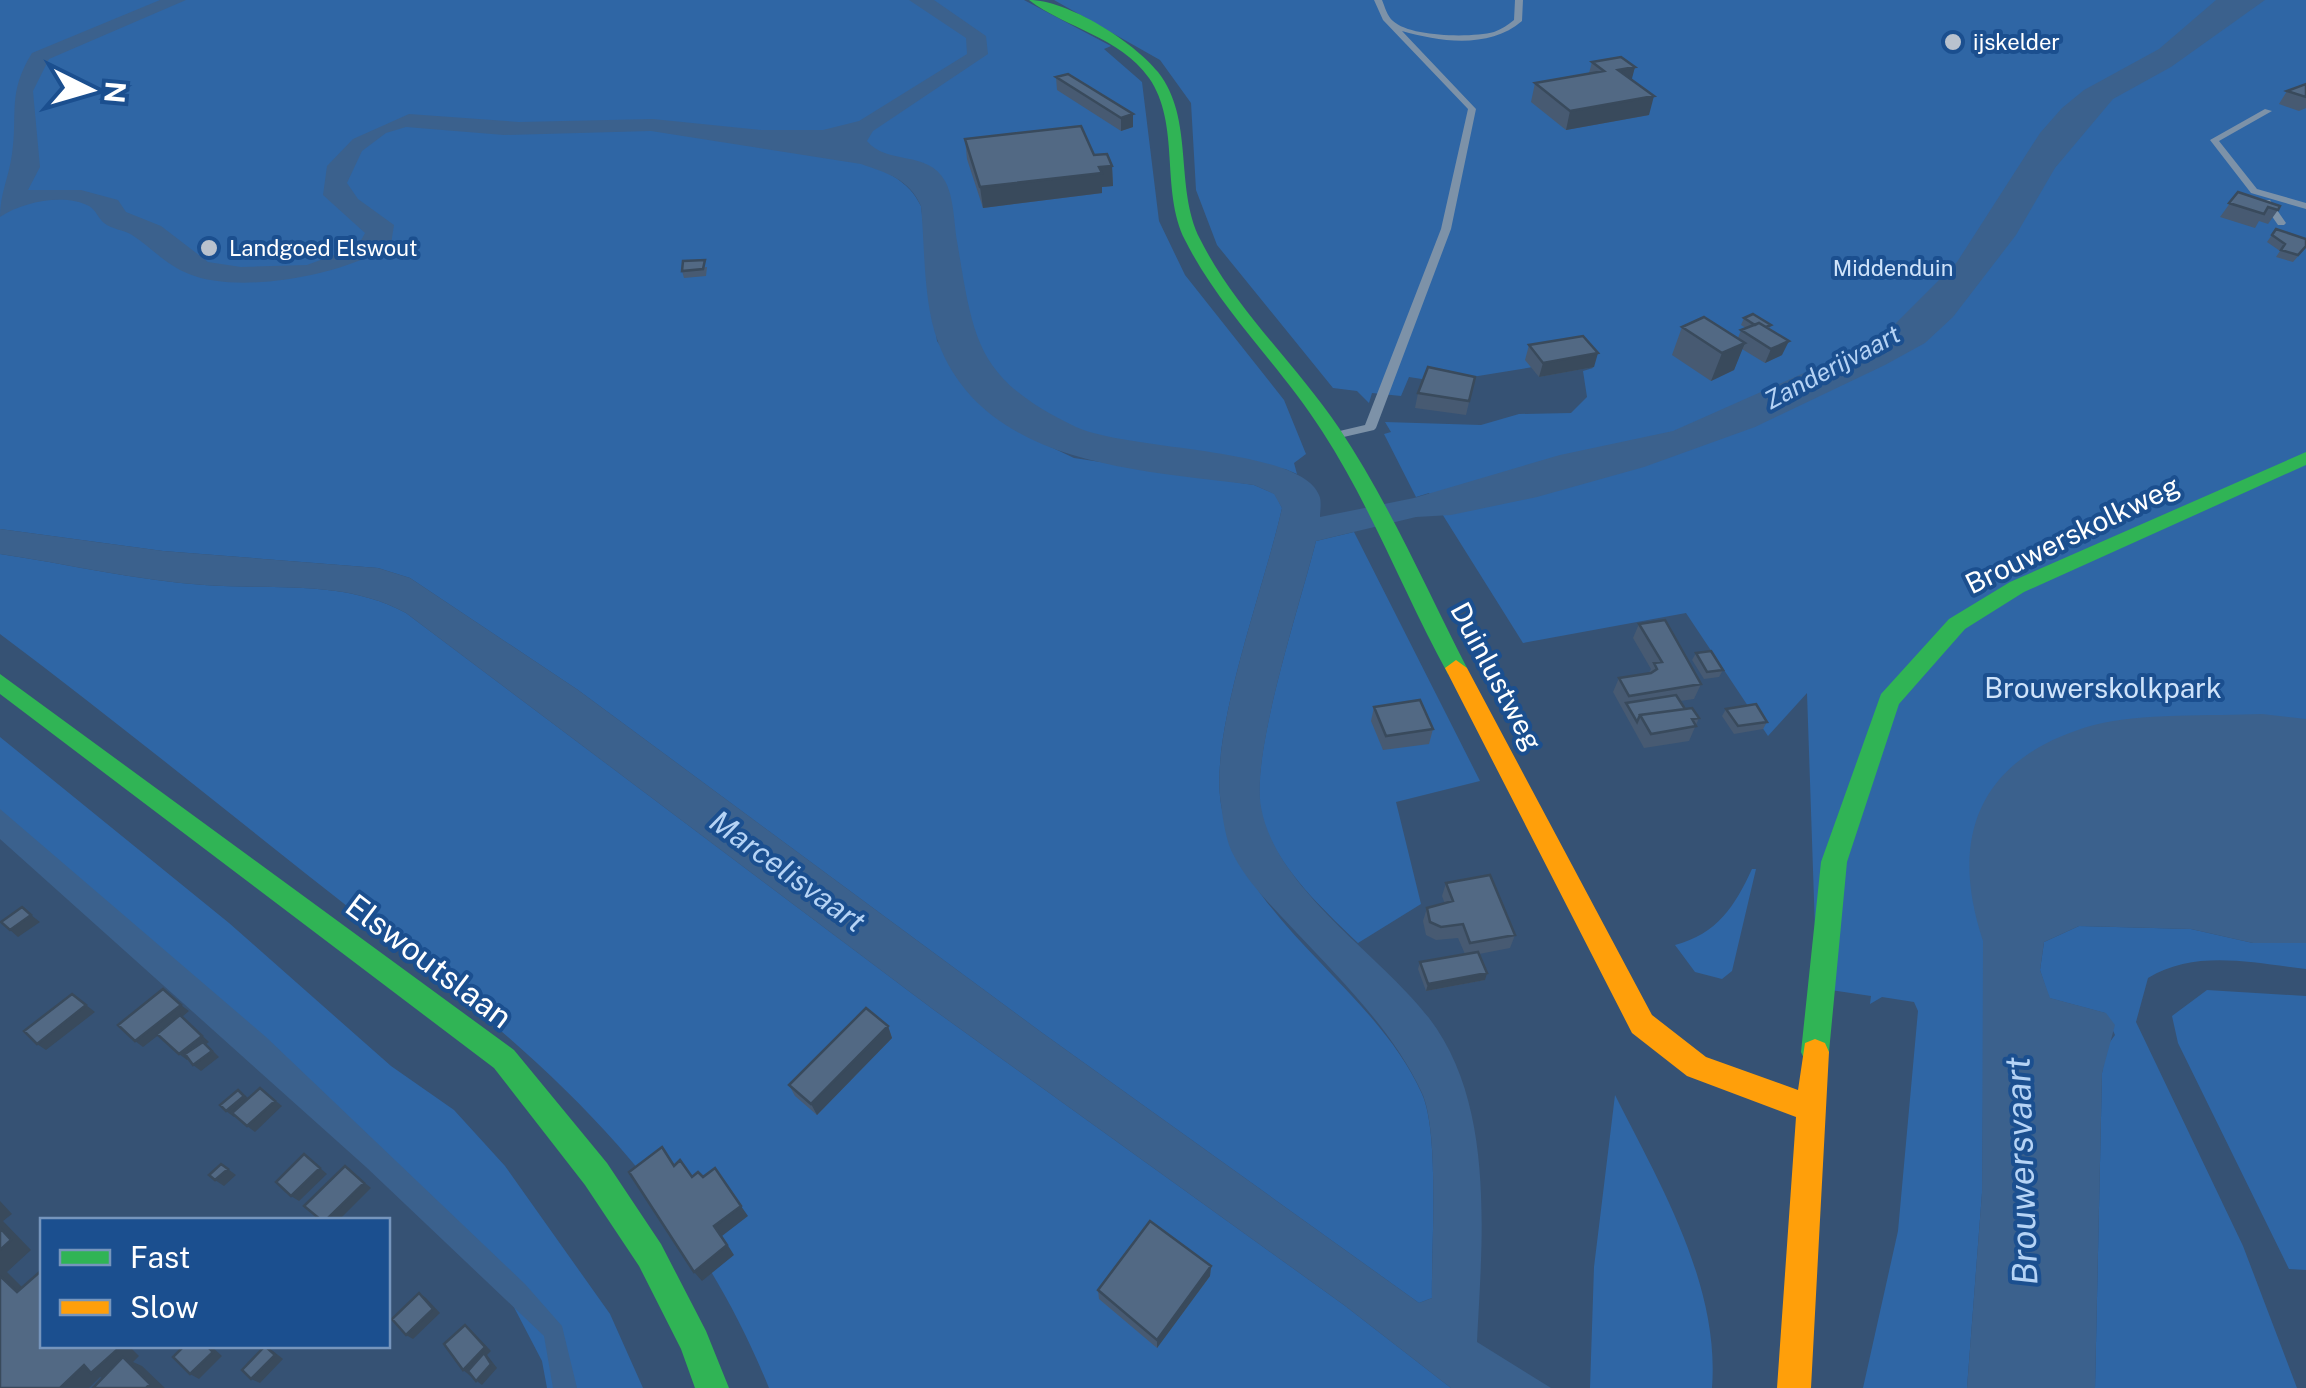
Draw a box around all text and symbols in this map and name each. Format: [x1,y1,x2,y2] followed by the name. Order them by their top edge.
[1973,29,2060,55] place label: ijskelder
[1942,31,1964,53] marker: ijskelder
[40,40,140,140] north arrow
[98,80,133,105] text: N
[229,235,417,261] place label: Landgoed Elswout
[198,237,220,259] marker: Landgoed Elswout
[1833,255,1953,281] park label: Middenduin
[1759,318,1906,415] water label: Zanderijvaart
[1960,468,2184,600] street label: Brouwerskolkweg
[1444,596,1550,756] street label: Duinlustweg
[1984,671,2222,704] park label: Brouwerskolkpark
[703,803,873,939] water label: Marcelisvaart
[339,887,519,1035] street label: Elswoutslaan
[1997,1056,2045,1286] water label: Brouwersvaart
[40,1218,390,1348] legend
[130,1239,190,1275] text: Fast
[130,1289,199,1325] text: Slow

